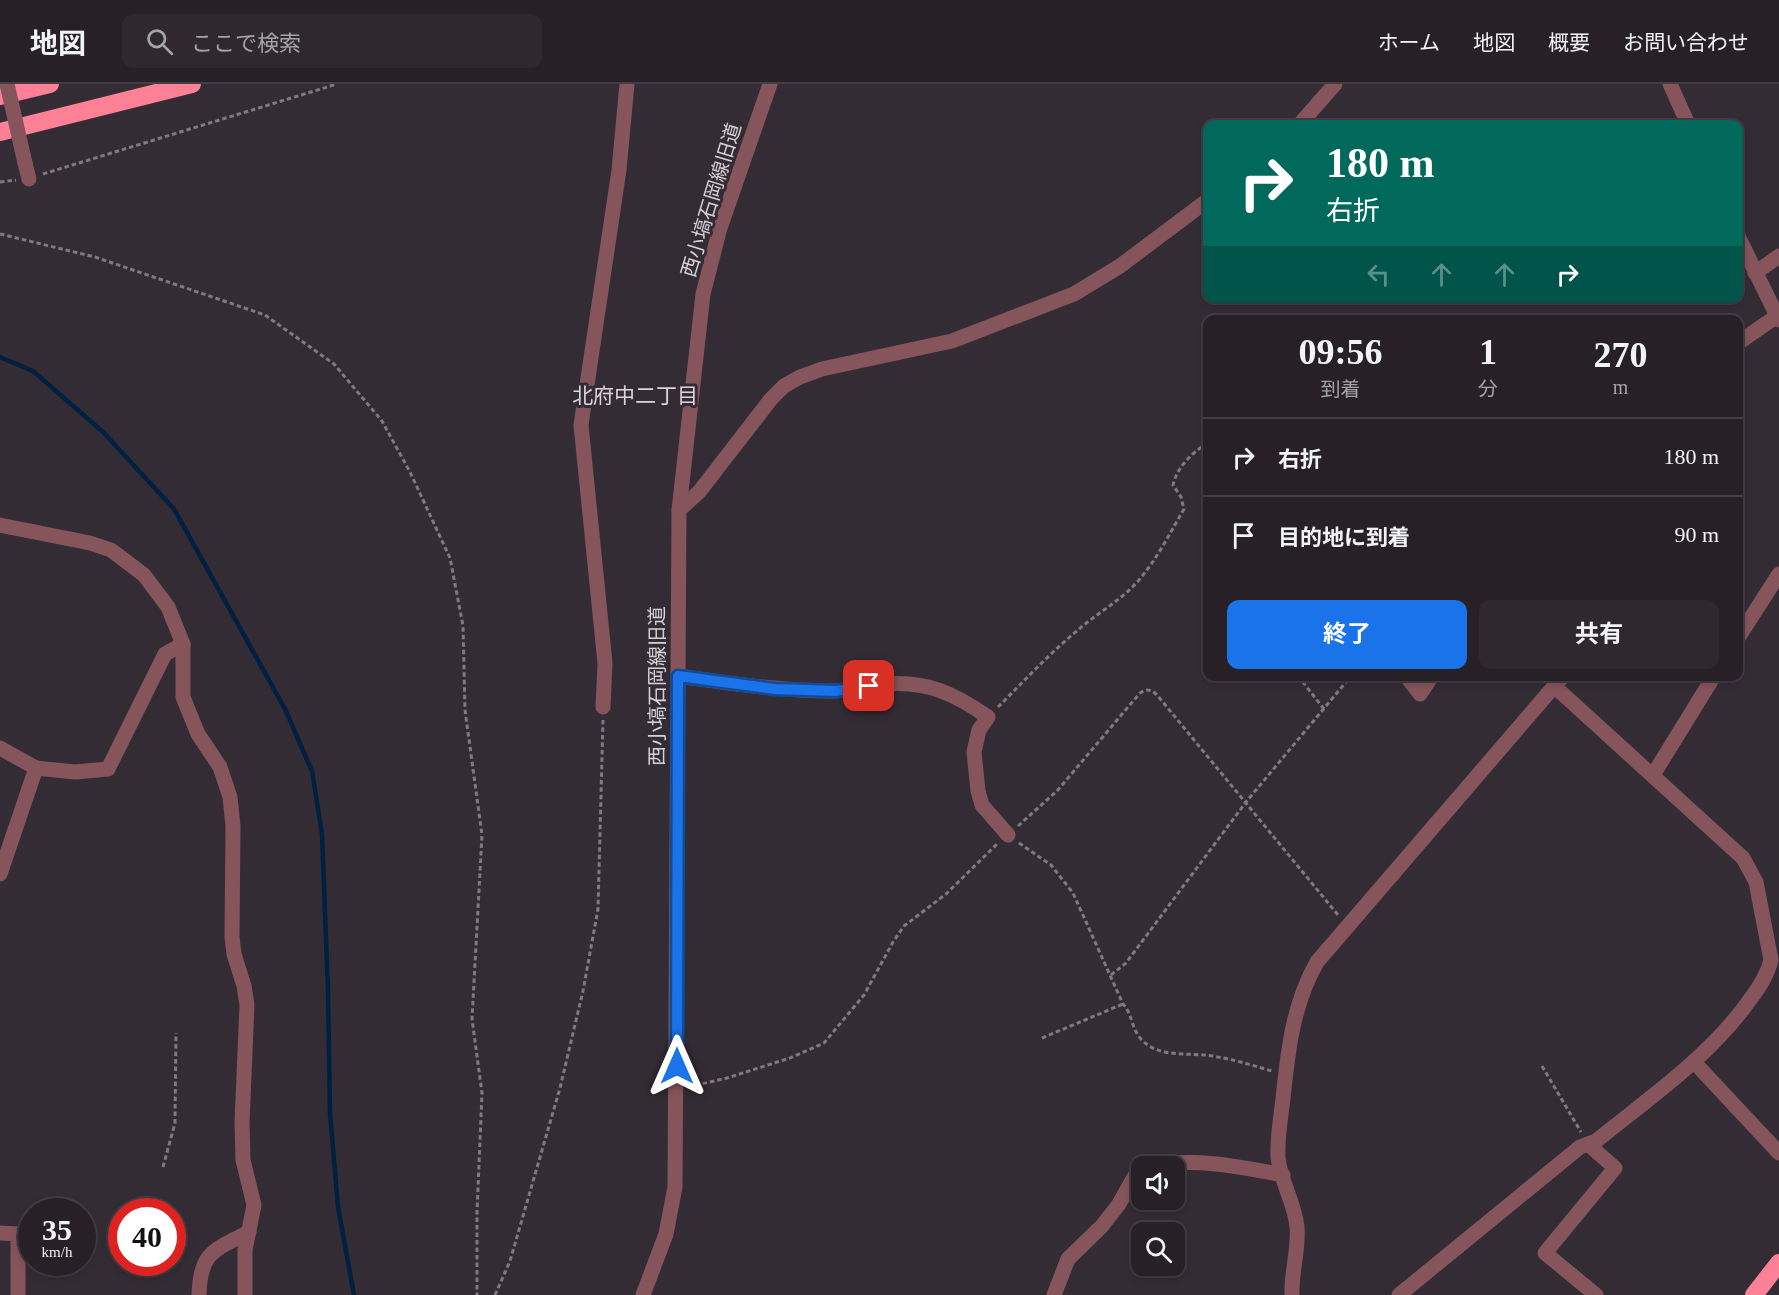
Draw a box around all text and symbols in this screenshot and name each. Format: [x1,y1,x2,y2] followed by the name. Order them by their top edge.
[122,14,542,68] search box
[143,25,176,58] icon: search
[30,28,86,59] text: 地図
[191,31,301,56] text: ここで検索
[1378,31,1440,55] text: ホーム
[1473,31,1515,55] text: 地図
[1548,31,1590,55] text: 概要
[1623,31,1749,55] text: お問い合わせ
[677,120,745,280] street label: 西小塙石岡線旧道
[1326,140,1435,186] text: 180 m
[1227,144,1305,222] icon: right
[1326,196,1380,226] text: 右折
[1362,258,1395,291] icon: left
[1425,258,1458,291] icon: ahead
[1488,258,1521,291] icon: ahead
[1551,258,1584,291] icon: right
[1299,332,1383,372] text: 09:56
[1479,332,1497,372] text: 1
[1594,335,1648,375] text: 270
[1613,376,1628,398] text: m
[1321,378,1361,400] text: 到着
[1478,378,1498,400] text: 分
[572,384,698,408] district label: 北府中二丁目
[1227,441,1260,474] icon: right
[1663,444,1719,469] text: 180 m
[1278,447,1322,472] text: 右折
[1227,519,1260,552] icon: arrive
[1674,522,1719,547] text: 90 m
[1278,525,1410,550] text: 目的地に到着
[1227,600,1467,669] button: 終了
[1479,600,1719,669] button: 共有
[646,606,668,766] street label: 西小塙石岡線旧道
[843,660,894,711] pin
[852,669,885,702] icon: arrive
[645,1034,709,1098] position arrow
[1131,1156,1185,1276] map controls
[1131,1156,1185,1210] button: sound
[108,1198,186,1276] speed limit sign: 40
[42,1213,72,1246] text: 35
[1131,1222,1185,1276] button: search
[42,1244,72,1260] text: km/h

